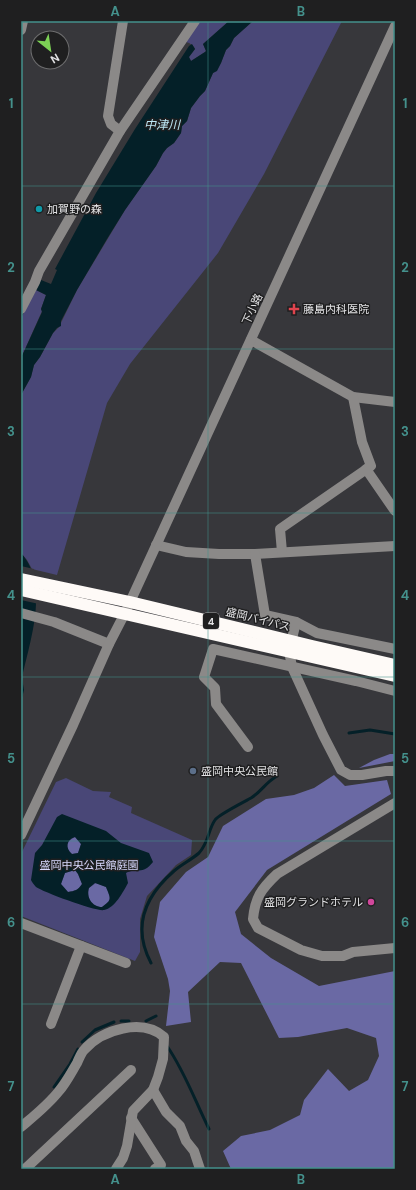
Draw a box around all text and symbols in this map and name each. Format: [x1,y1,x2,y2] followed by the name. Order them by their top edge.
[110,3,120,20] text: A
[297,3,305,20] text: B
[30,30,70,70] north arrow
[48,51,62,67] text: N
[9,95,13,112] text: 1
[403,95,407,112] text: 1
[144,117,182,133] water label: 中津川
[47,202,102,216] place label: 加賀野の森
[34,204,44,214] marker: 加賀野の森
[7,259,15,276] text: 2
[401,259,409,276] text: 2
[239,291,265,327] street label: 下小路
[303,302,369,316] place label: 藤島内科医院
[288,303,300,315] marker: 藤島内科医院
[7,423,15,440] text: 3
[401,423,409,440] text: 3
[7,587,15,604] text: 4
[401,587,409,604] text: 4
[224,604,292,634] street label: 盛岡バイパス
[203,613,219,629] road number: 4
[7,750,15,767] text: 5
[401,750,409,767] text: 5
[201,764,278,778] place label: 盛岡中央公民館
[188,766,198,776] marker: 盛岡中央公民館
[40,858,139,872] park label: 盛岡中央公民館庭園
[264,895,363,909] place label: 盛岡グランドホテル
[366,897,376,907] marker: 盛岡グランドホテル
[7,914,15,931] text: 6
[401,914,409,931] text: 6
[8,1078,15,1095] text: 7
[402,1078,409,1095] text: 7
[110,1171,120,1188] text: A
[297,1171,305,1188] text: B

